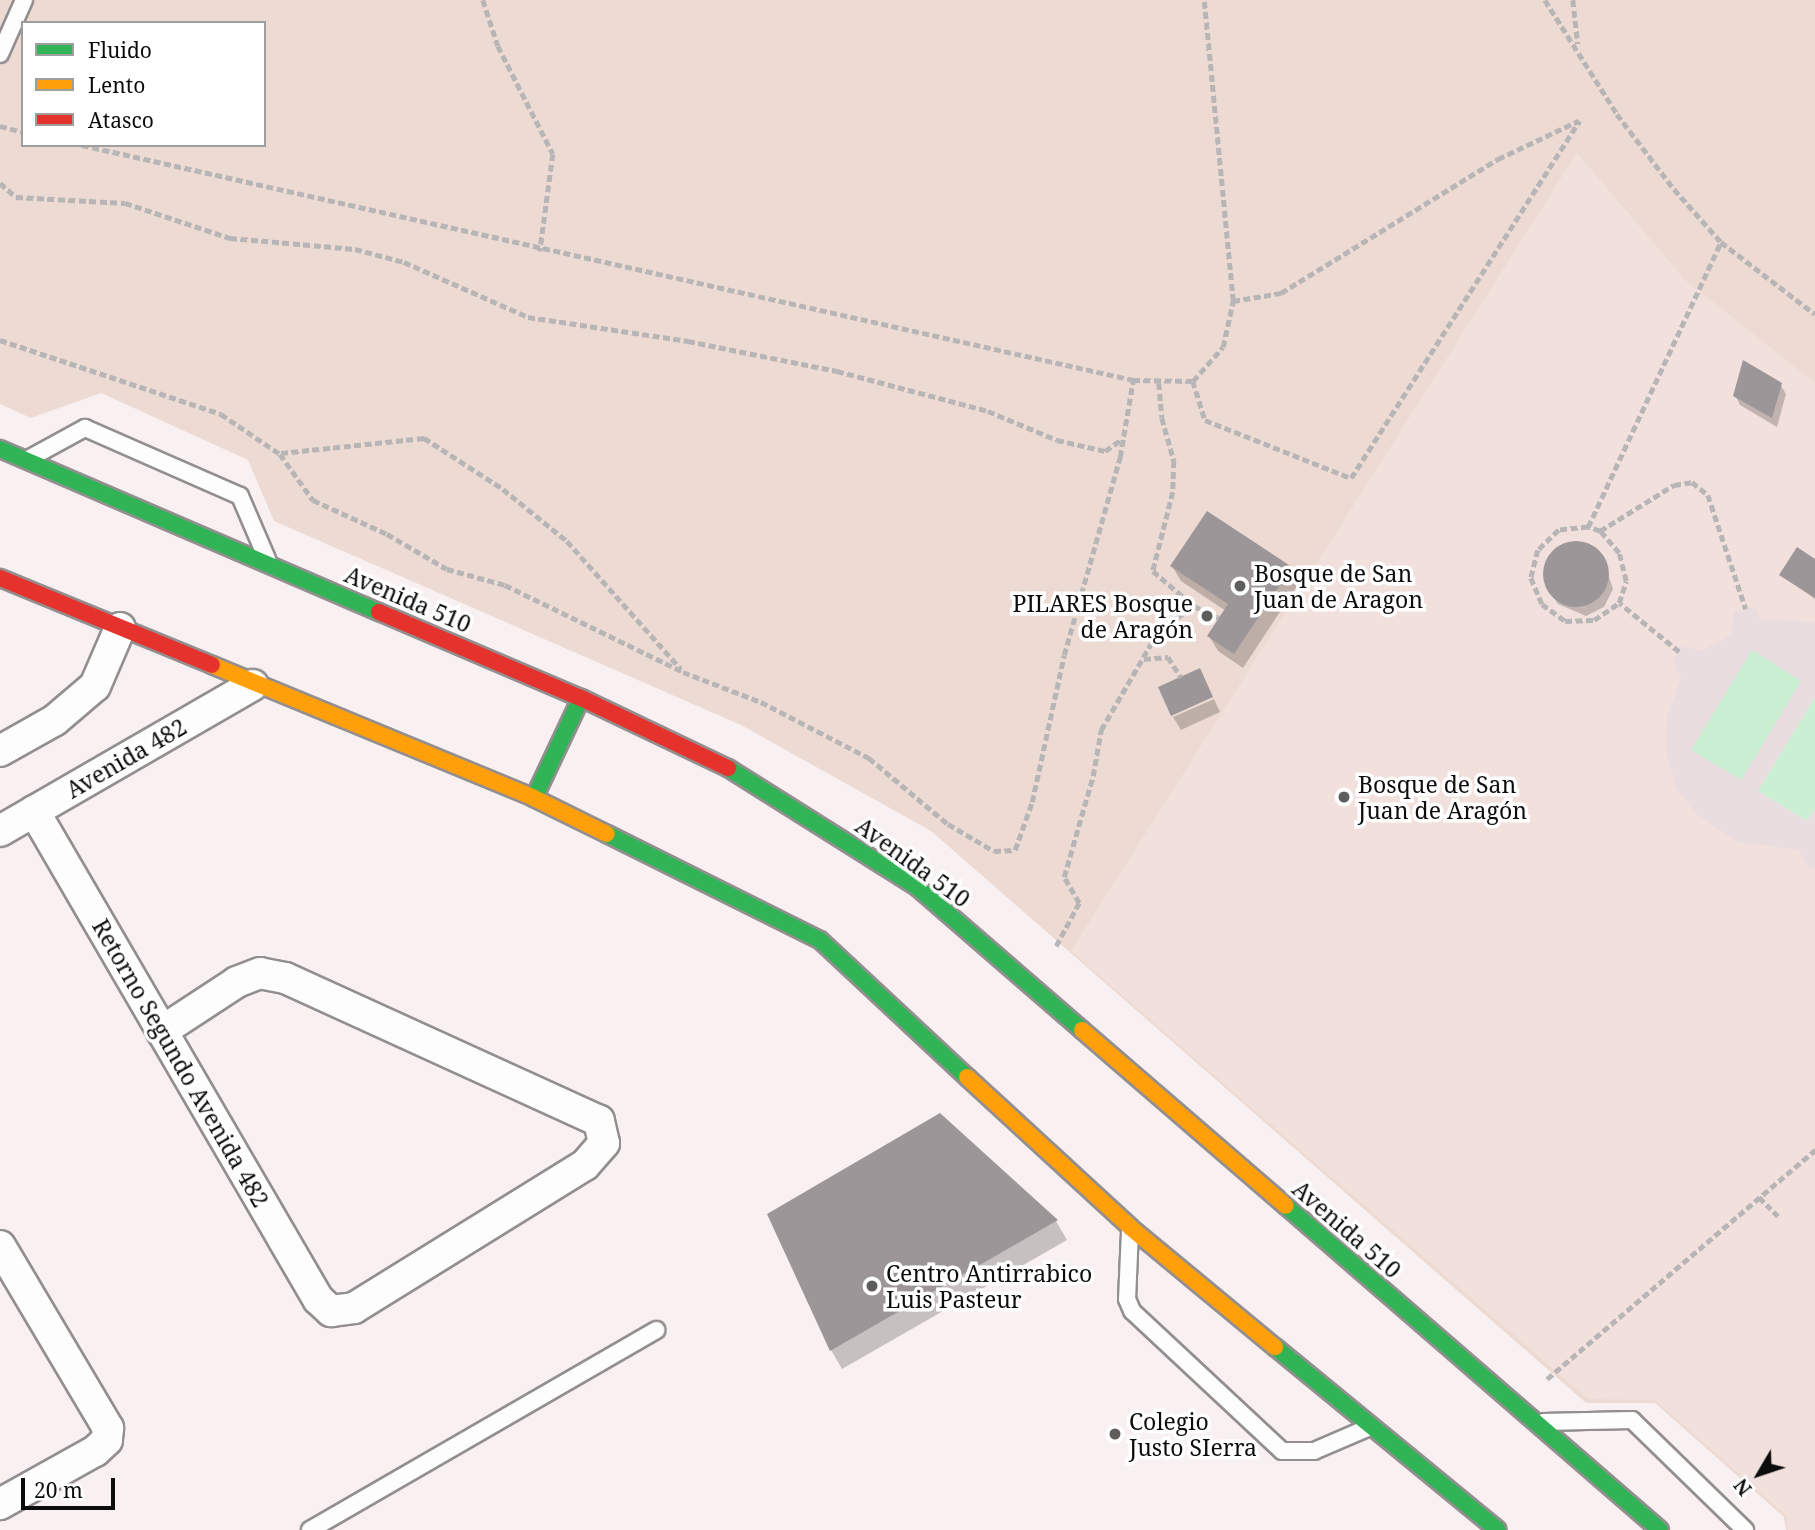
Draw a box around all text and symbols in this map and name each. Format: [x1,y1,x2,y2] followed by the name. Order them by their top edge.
[21,21,266,147] legend
[88,36,152,64] text: Fluido
[88,71,145,99] text: Lento
[88,106,154,134] text: Atasco
[1254,559,1423,613] place label: Bosque de San Juan de Aragon
[341,560,475,638] street label: Avenida 510
[1232,578,1248,594] marker: Bosque de San Juan de Aragon
[1012,589,1193,643] place label: PILARES Bosque de Aragón
[1199,608,1215,624] marker: PILARES Bosque de Aragón
[61,712,191,804] street label: Avenida 482
[1358,770,1527,824] place label: Bosque de San Juan de Aragón
[1336,789,1352,805] marker: Bosque de San Juan de Aragón
[851,811,975,913] street label: Avenida 510
[87,914,275,1212] street label: Retorno Segundo Avenida 482
[1287,1175,1407,1283] street label: Avenida 510
[886,1259,1092,1313] place label: Centro Antirrabico Luis Pasteur
[864,1278,880,1294] marker: Centro Antirrabico Luis Pasteur
[1129,1407,1257,1461] place label: Colegio Justo SIerra
[1107,1426,1123,1442] marker: Colegio Justo SIerra
[1724,1439,1794,1509] north arrow
[24,1464,119,1508] scale bar
[1728,1473,1758,1501] text: N
[34,1476,83,1504] text: 20 m

